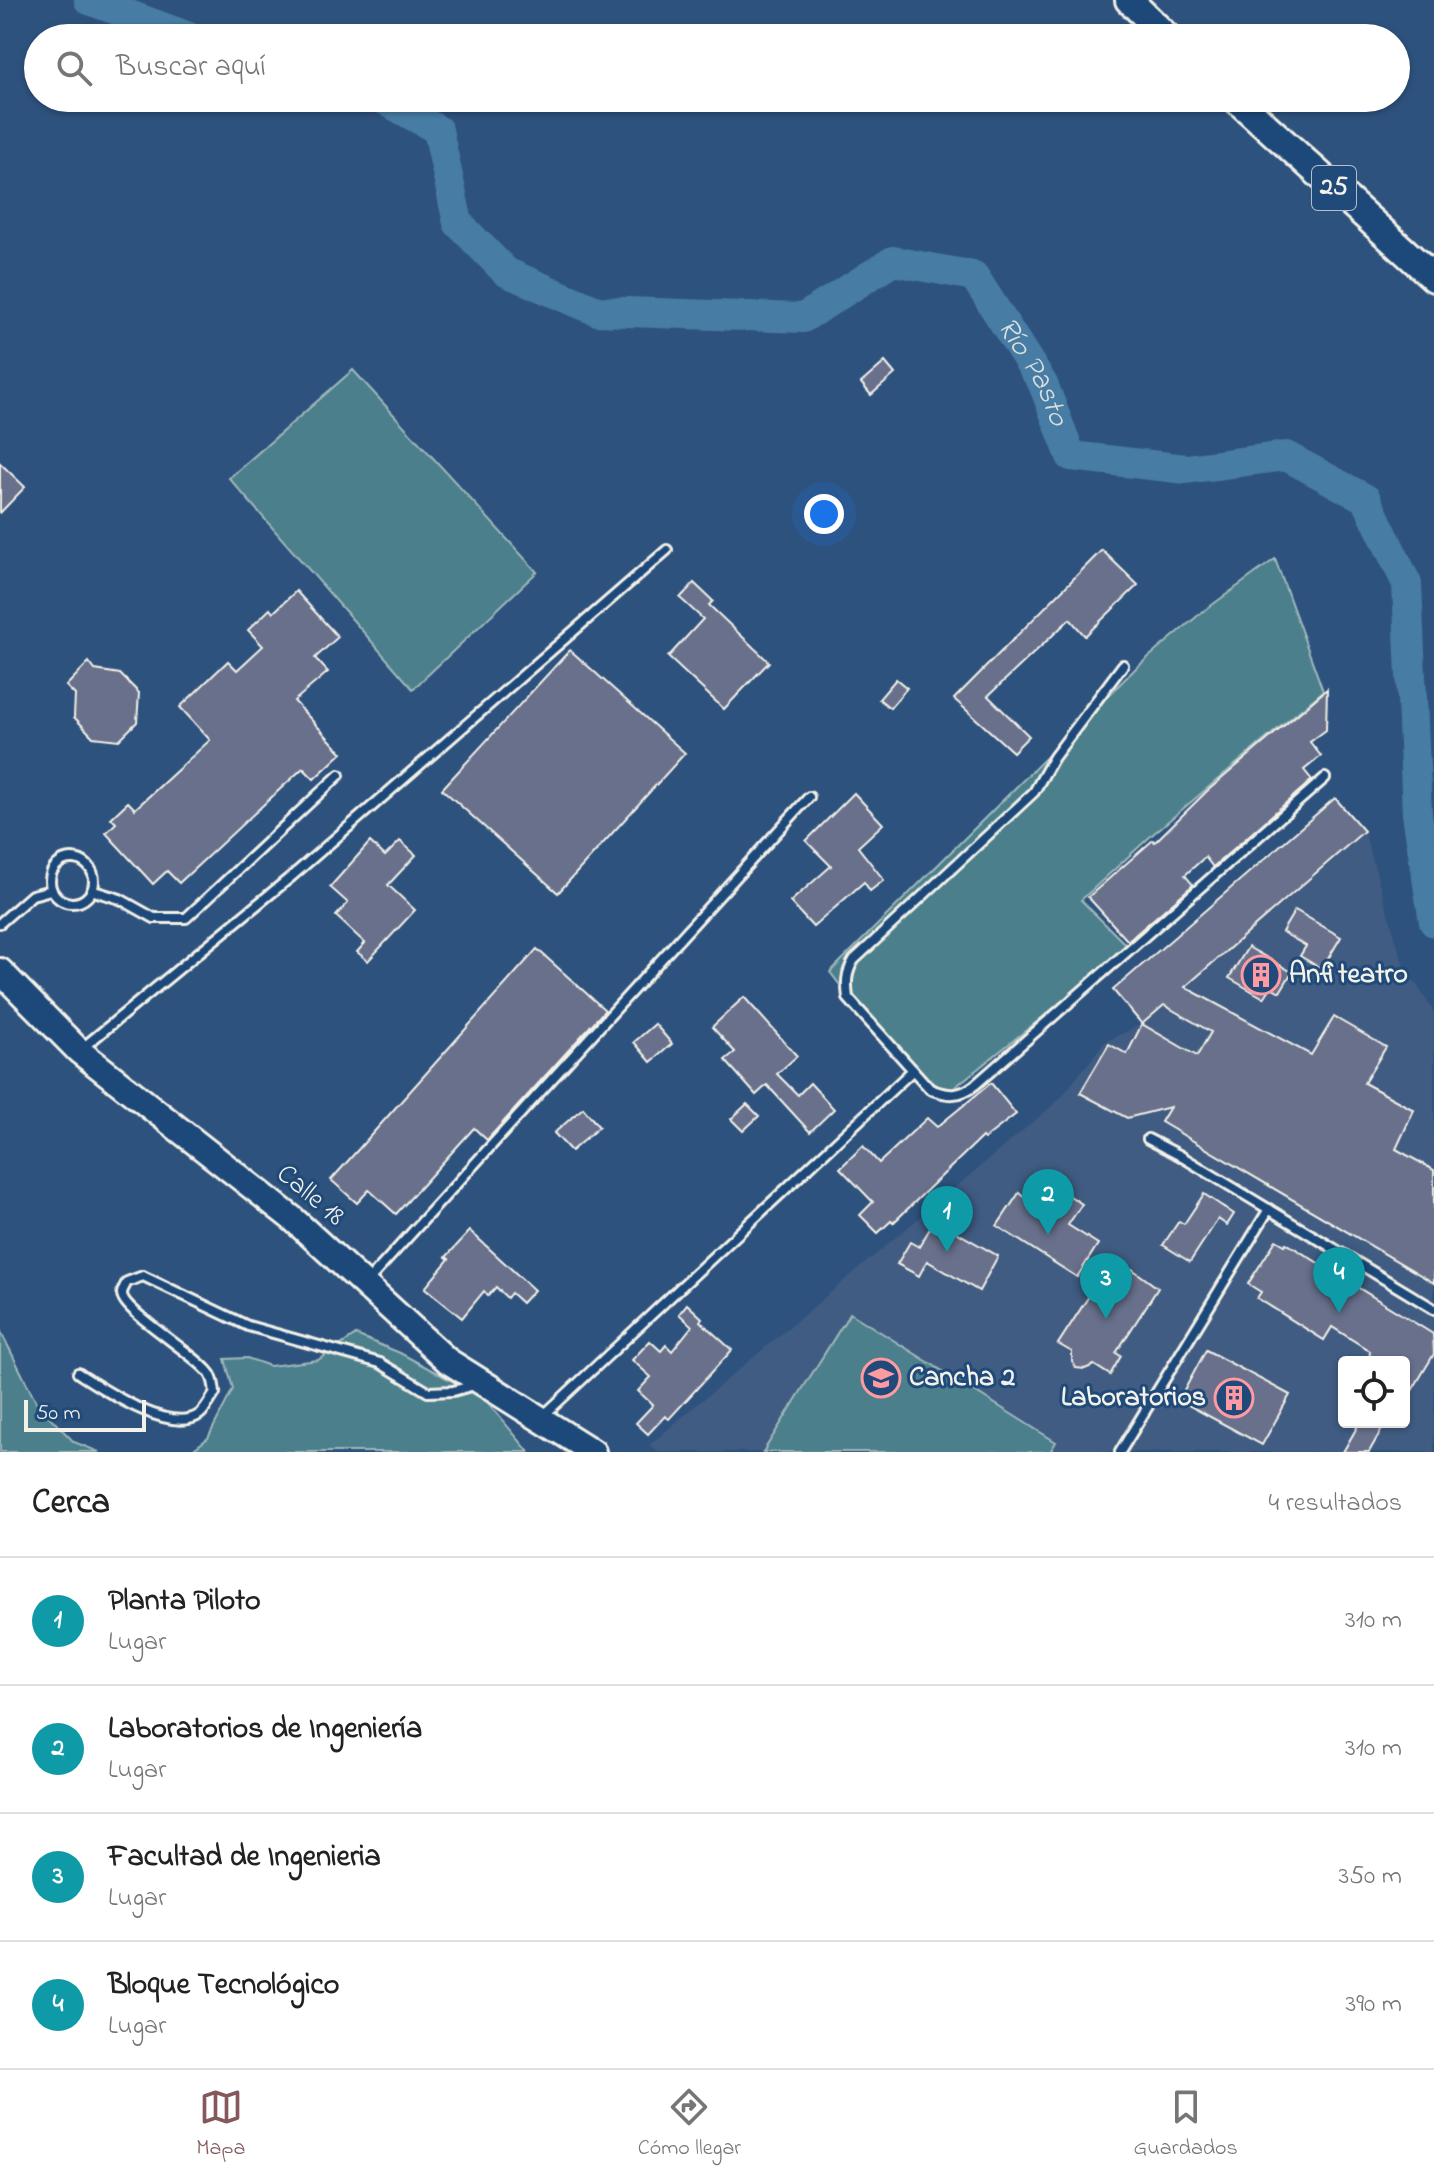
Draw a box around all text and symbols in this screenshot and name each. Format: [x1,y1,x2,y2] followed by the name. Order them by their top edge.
[24,24,1410,112] search box
[52,46,96,90] icon: search
[116,46,266,90] text: Buscar aquí
[1312,166,1356,210] road number: 25
[985,310,1080,434] water label: Río Pasto
[804,494,844,534] your location
[1240,954,1282,996] building icon: Anfiteatro
[1289,955,1408,996] place label: Anfiteatro
[267,1155,353,1237] street label: Calle 18
[1022,1169,1074,1235] pin: 2
[921,1186,973,1252] pin: 1
[1313,1247,1365,1313] pin: 4
[1080,1253,1132,1319] pin: 3
[1338,1356,1410,1428] map controls
[1338,1356,1410,1428] button: locate
[860,1357,902,1399] school or university icon: Cancha 2
[909,1358,1015,1399] place label: Cancha 2
[1213,1377,1255,1419] building icon: Laboratorios
[1061,1378,1206,1419] place label: Laboratorios
[24,1396,146,1432] scale bar
[36,1398,81,1430] text: 50 m
[32,1479,110,1529] text: Cerca
[1269,1485,1402,1523] text: 4 resultados
[108,1580,261,1624] text: Planta Piloto
[54,1602,62,1640] text: 1
[1345,1602,1402,1640] text: 310 m
[108,1624,166,1662] text: Lugar
[108,1708,422,1752] text: Laboratorios de Ingeniería
[52,1730,64,1768] text: 2
[1345,1730,1402,1768] text: 310 m
[108,1752,166,1790] text: Lugar
[108,1836,381,1880] text: Facultad de Ingenieria
[53,1858,63,1896] text: 3
[1338,1858,1402,1896] text: 350 m
[108,1880,166,1918] text: Lugar
[108,1964,339,2008] text: Bloque Tecnológico
[53,1986,63,2024] text: 4
[1346,1986,1402,2024] text: 390 m
[108,2008,166,2046] text: Lugar
[196,2085,245,2165] tab: Mapa
[638,2085,741,2165] tab: Cómo llegar
[1134,2085,1238,2165] tab: Guardados

